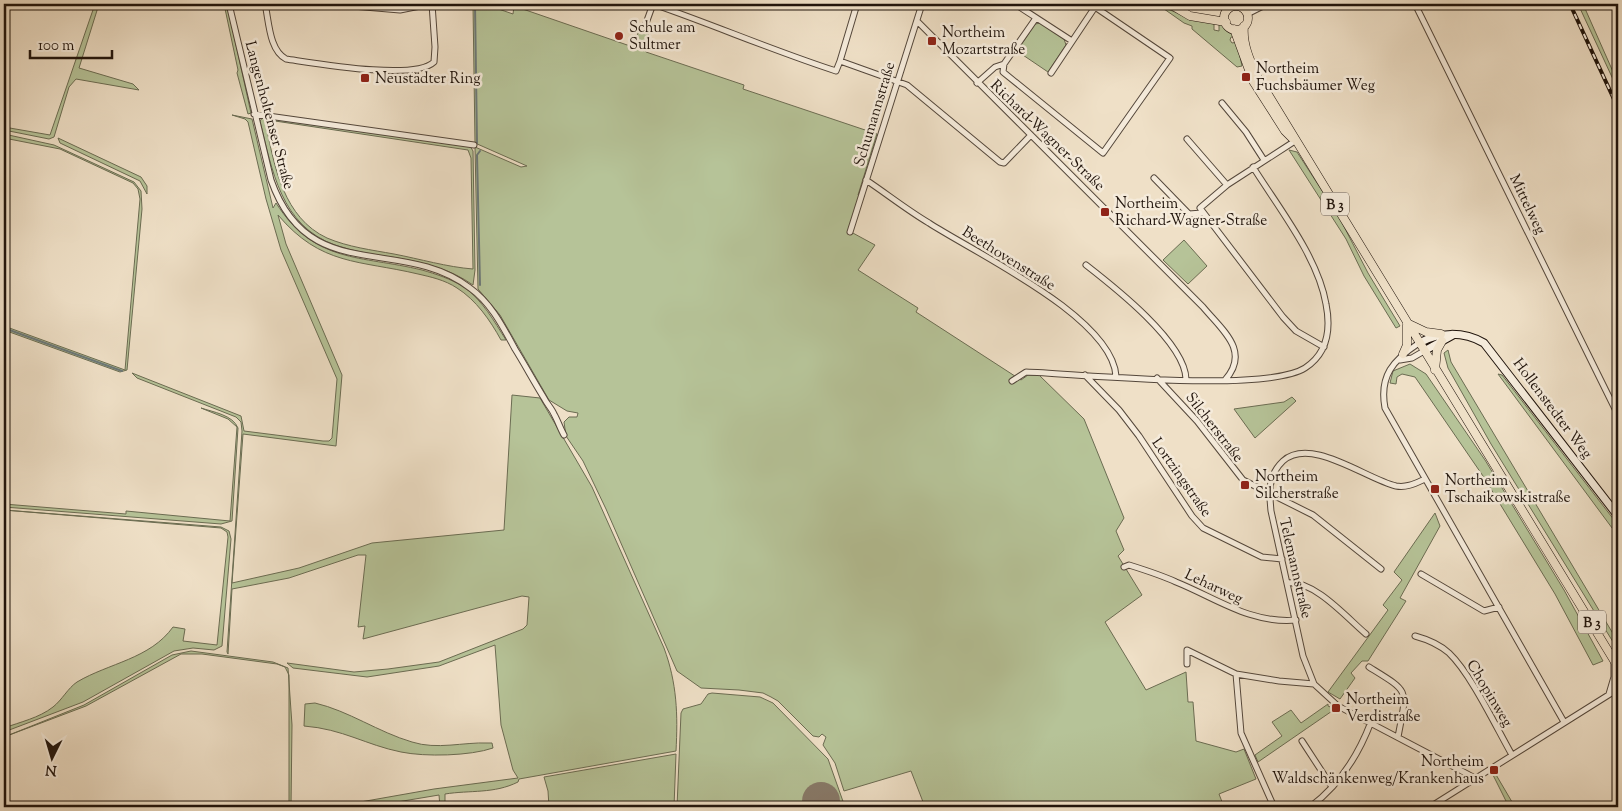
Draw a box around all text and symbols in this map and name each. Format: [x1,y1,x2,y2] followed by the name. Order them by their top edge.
[629,18,696,56] place label: Schule am Sultmer
[942,23,1025,61] place label: Northeim Mozartstraße
[30,28,112,60] scale bar
[613,30,625,42] marker: Schule am Sultmer
[926,35,938,47] marker: Northeim Mozartstraße
[38,36,75,57] text: 100 m
[239,39,298,192] street label: Langenholtenser Straße
[1256,59,1375,97] place label: Northeim Fuchsbäumer Weg
[850,60,901,169] street label: Schumannstraße
[375,69,480,90] place label: Neustädter Ring
[1240,71,1252,83] marker: Northeim Fuchsbäumer Weg
[359,72,371,84] marker: Neustädter Ring
[985,76,1109,196] street label: Richard-Wagner-Straße
[1503,171,1550,238] street label: Mittelweg
[1321,192,1349,215] road number: B 3
[1115,194,1267,232] place label: Northeim Richard-Wagner-Straße
[1099,206,1111,218] marker: Northeim Richard-Wagner-Straße
[957,222,1059,296] street label: Beethovenstraße
[1507,354,1597,463] street label: Hollenstedter Weg
[1180,388,1248,467] street label: Silcherstraße
[1146,434,1216,522] street label: Lortzingstraße
[1255,467,1339,505] place label: Northeim Silcherstraße
[1445,471,1570,509] place label: Northeim Tschaikowskistraße
[1239,479,1251,491] marker: Northeim Silcherstraße
[1429,483,1441,495] marker: Northeim Tschaikowskistraße
[1273,516,1316,621] street label: Telemannstraße
[1181,565,1246,610] street label: Leharweg
[1578,610,1606,634] road number: B 3
[1460,656,1517,731] street label: Chopinweg
[1346,690,1420,728] place label: Northeim Verdistraße
[1330,702,1342,714] marker: Northeim Verdistraße
[28,734,78,784] north arrow
[1272,752,1485,790] place label: Northeim Waldschänkenweg/Krankenhaus
[45,759,57,779] text: N
[1488,764,1500,776] marker: Northeim Waldschänkenweg/Krankenhaus

